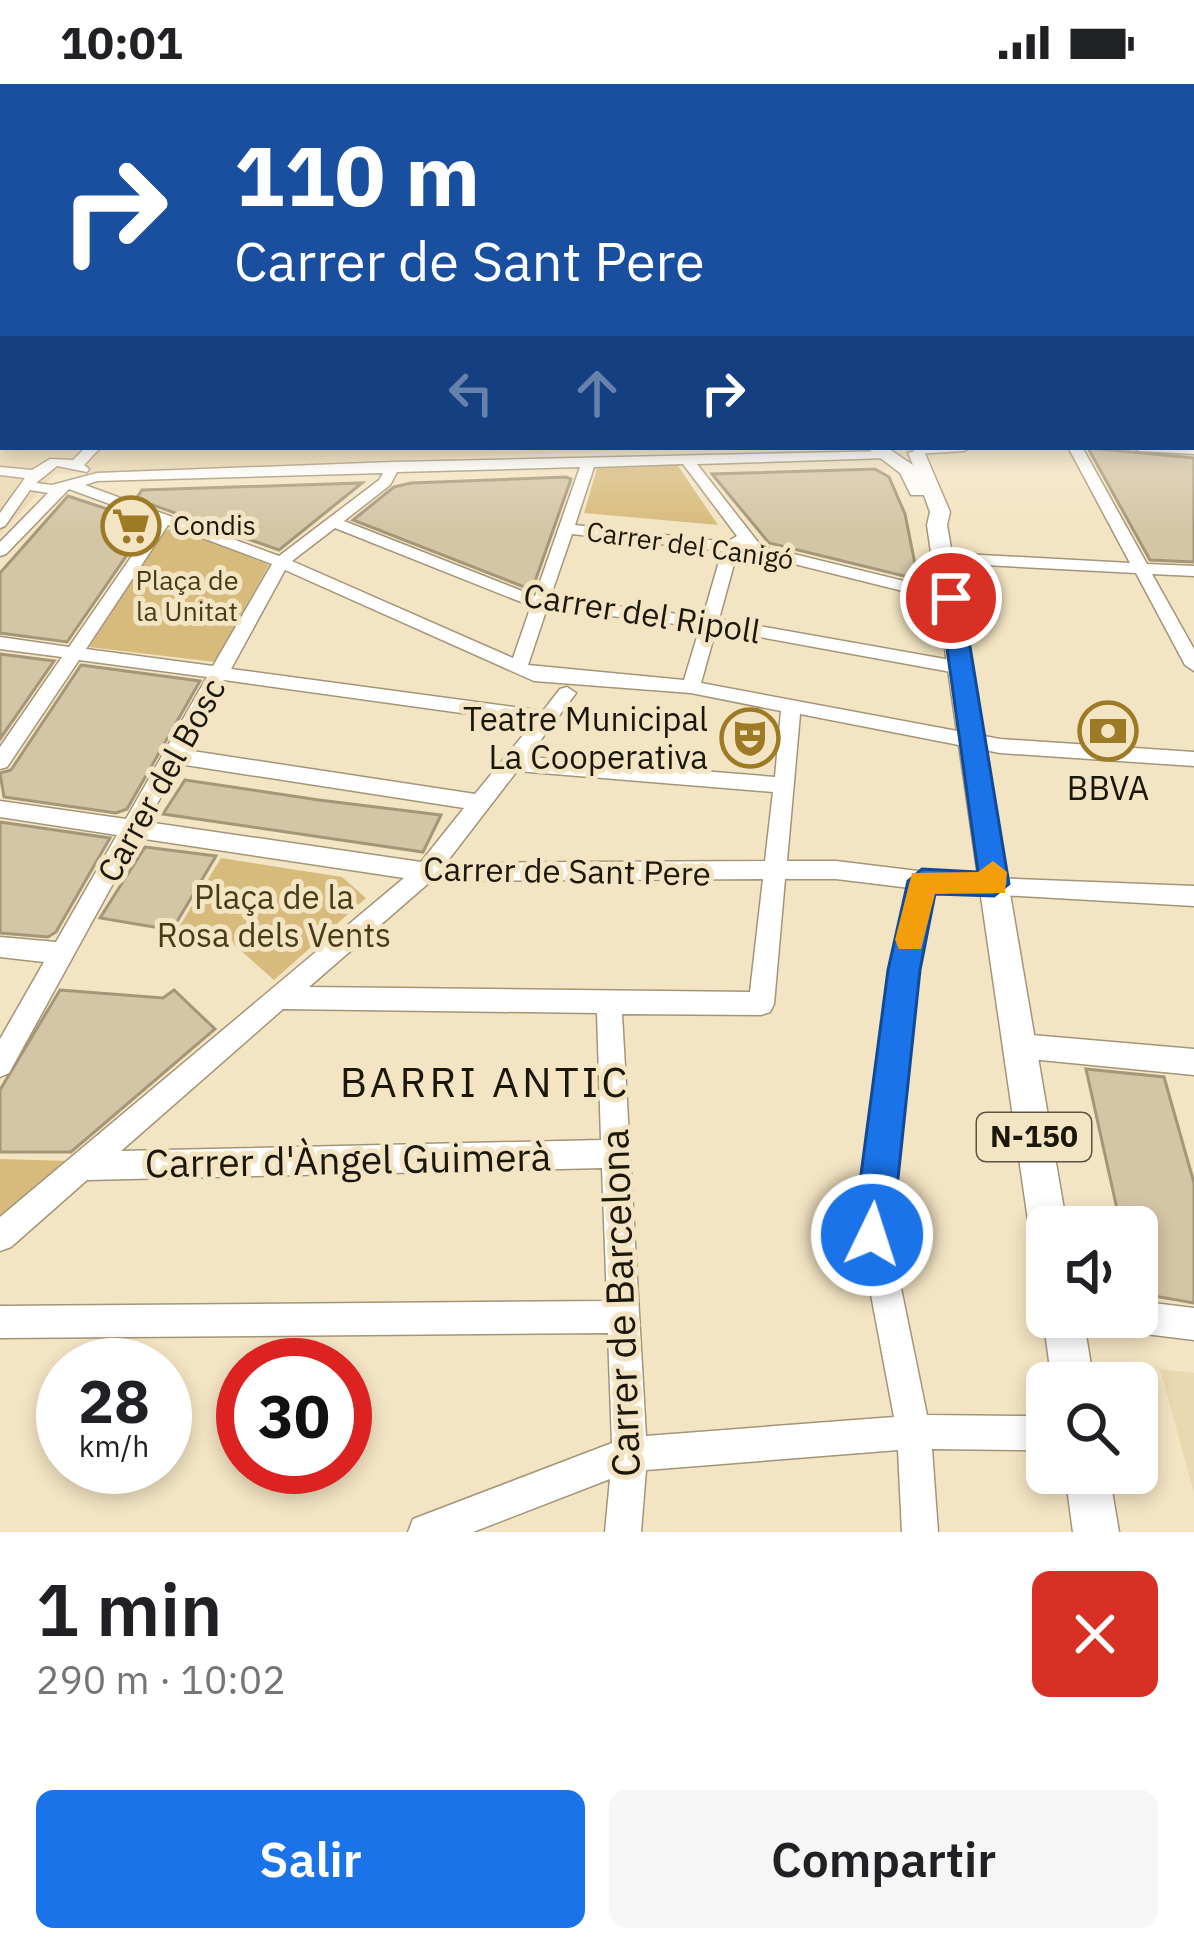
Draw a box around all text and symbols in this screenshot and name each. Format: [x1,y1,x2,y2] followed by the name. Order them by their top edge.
[60,13,183,71] text: 10:01
[234,120,480,229] text: 110 m
[36,132,192,288] icon: right
[234,226,705,296] text: Carrer de Sant Pere
[438,360,504,426] icon: left
[564,360,630,426] icon: ahead
[690,360,756,426] icon: right
[100,495,162,557] supermarket icon: Condis
[173,507,256,542] place label: Condis
[584,513,796,576] street label: Carrer del Canigó
[900,547,1002,649] pin
[136,562,238,628] park label: Plaça de la Unitat
[918,565,984,631] icon: arrive
[521,573,763,652] street label: Carrer del Ripoll
[87,670,234,889] street label: Carrer del Bosc
[463,697,708,778] place label: Teatre Municipal La Cooperativa
[1077,700,1139,762] bank icon: BBVA
[719,707,781,769] theatre icon: Teatre Municipal La Cooperativa
[1067,766,1149,809] place label: BBVA
[423,846,711,895] street label: Carrer de Sant Pere
[157,875,391,956] park label: Plaça de la Rosa dels Vents
[340,1054,630,1109] district label: BARRI ANTIC
[977,1113,1091,1161] road number: N-150
[588,1128,651,1478] street label: Carrer de Barcelona
[144,1130,552,1189] street label: Carrer d'Àngel Guimerà
[809,1172,935,1298] position arrow
[1026,1206,1158,1494] map controls
[1026,1206,1158,1338] button: sound
[216,1338,372,1494] speed limit sign: 30
[78,1361,150,1440] text: 28
[1026,1362,1158,1494] button: search
[79,1426,149,1465] text: km/h
[36,1562,222,1656] text: 1 min
[1032,1571,1158,1697] button: close
[36,1654,286,1705] text: 290 m · 10:02
[36,1790,585,1928] button: Salir
[609,1790,1158,1928] button: Compartir

